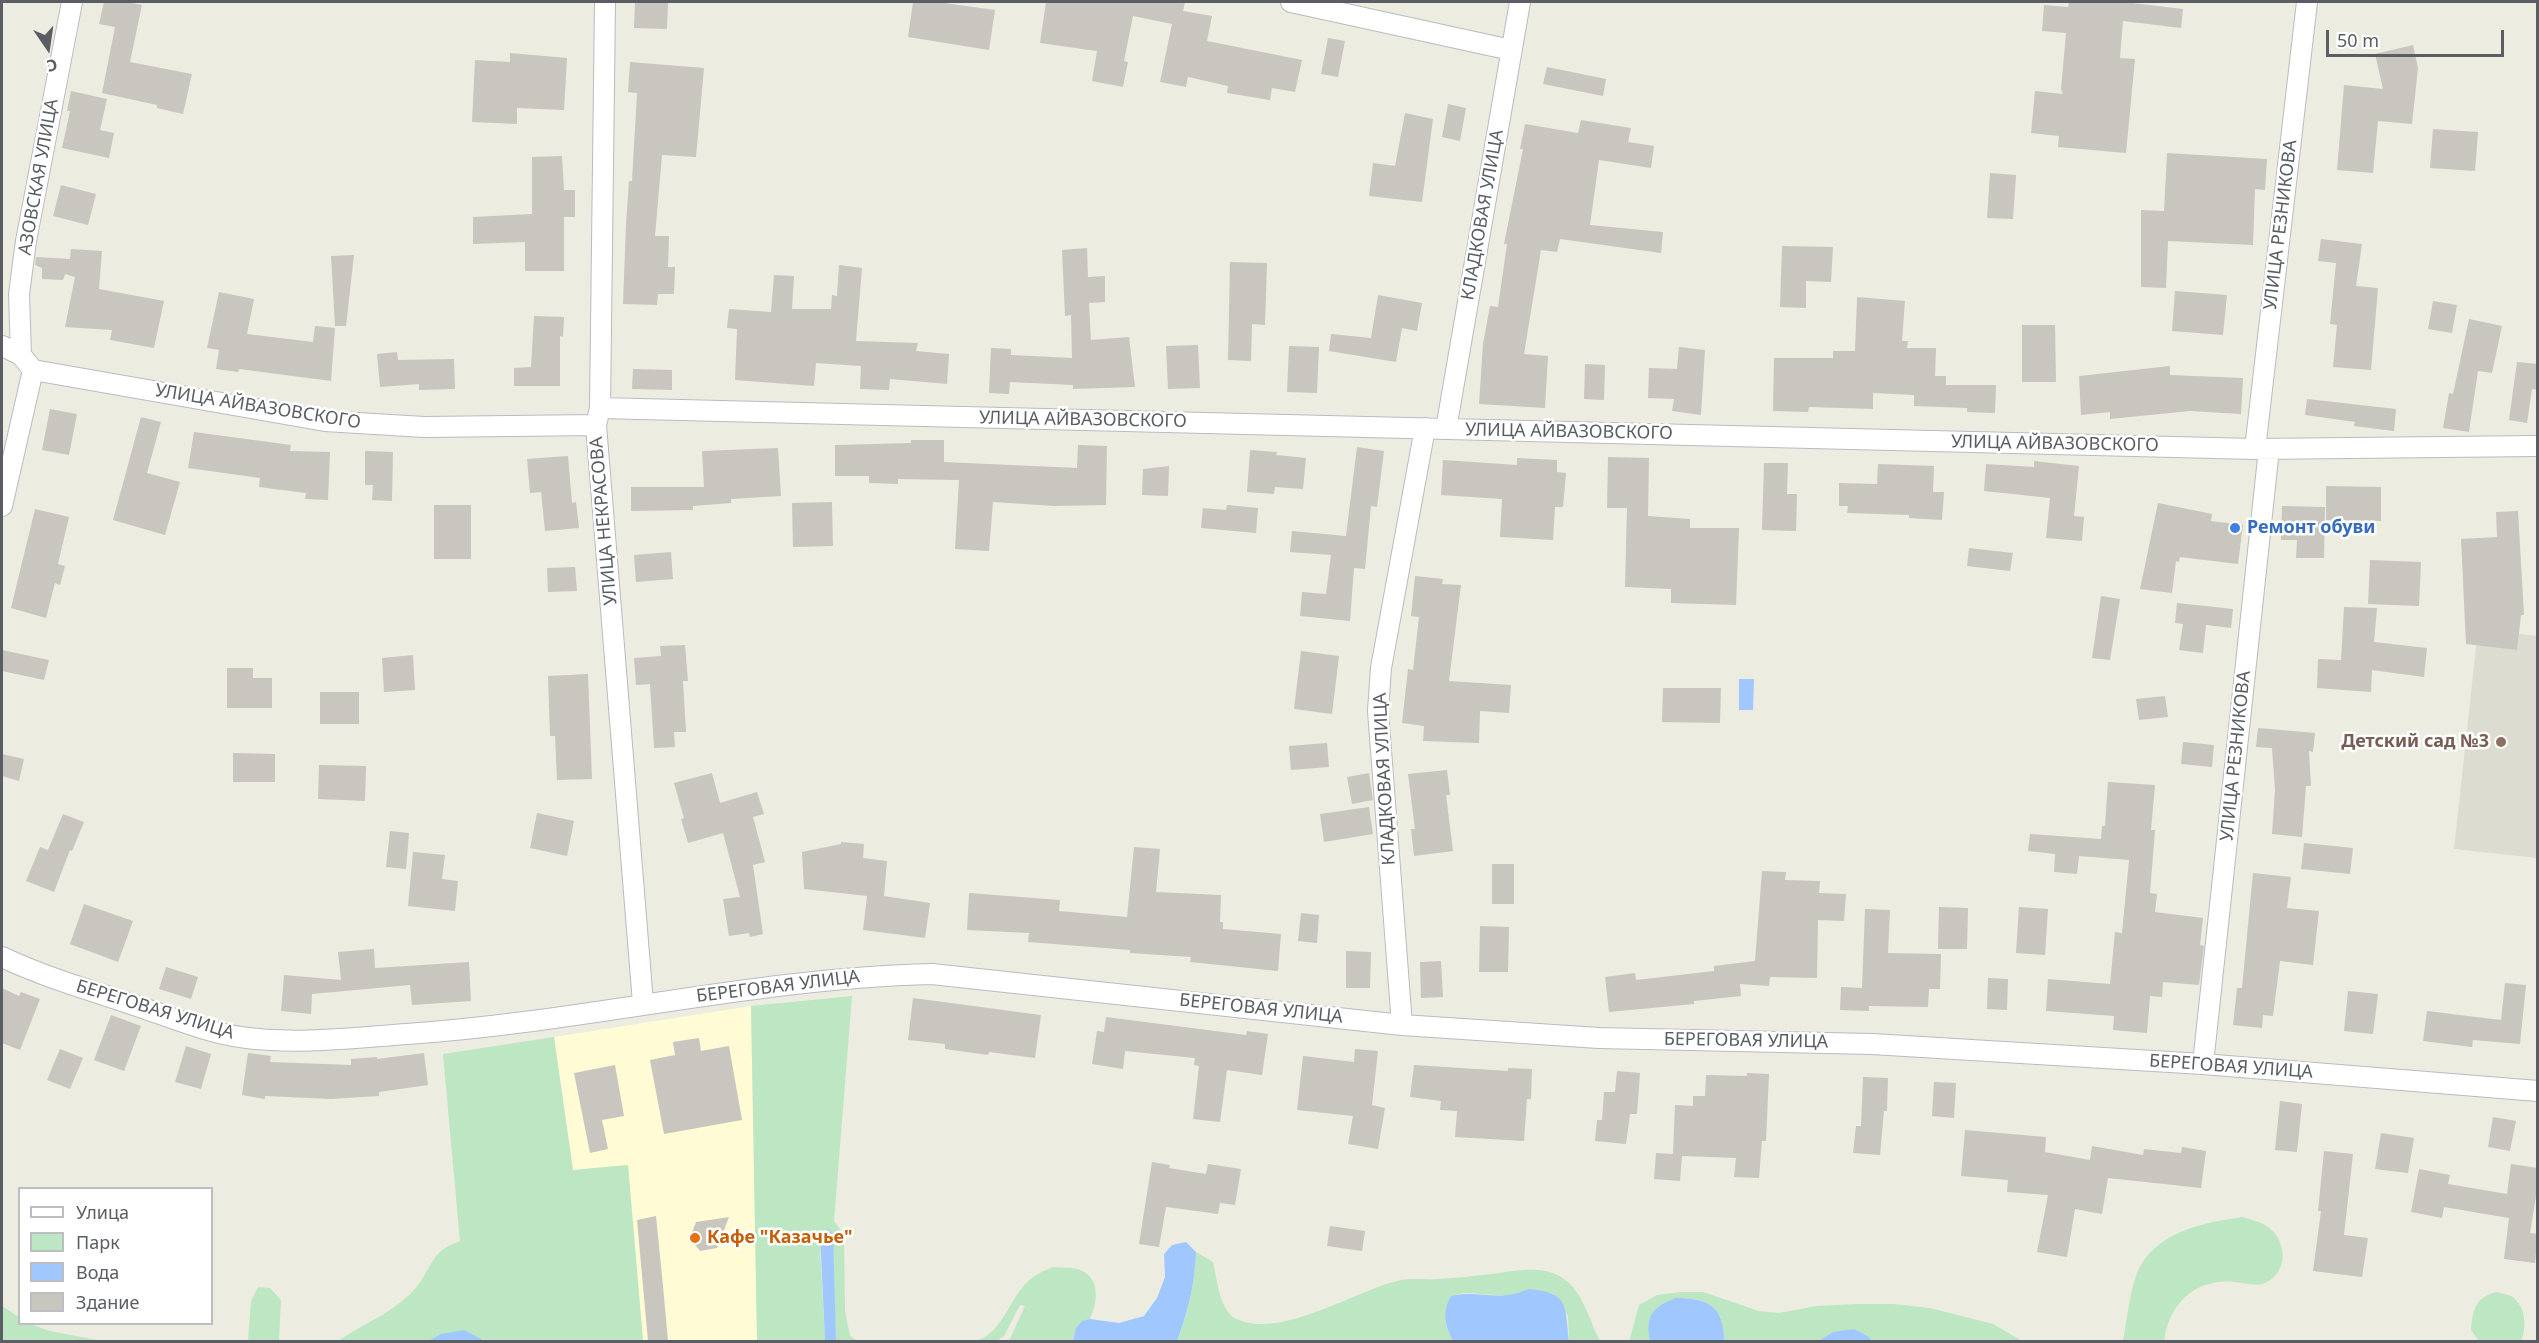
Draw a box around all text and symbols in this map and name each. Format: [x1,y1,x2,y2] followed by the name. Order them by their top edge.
[18,18,78,78] north arrow
[2329,18,2508,56] scale bar
[2337,28,2379,52] text: 50 m
[45,54,60,77] text: С
[15,97,63,257] street label: АЗОВСКАЯ УЛИЦА
[1457,128,1509,302] street label: КЛАДКОВАЯ УЛИЦА
[2260,139,2302,311] street label: УЛИЦА РЕЗНИКОВА
[154,380,362,434] street label: УЛИЦА АЙВАЗОВСКОГО
[979,407,1187,433] street label: УЛИЦА АЙВАЗОВСКОГО
[1465,419,1673,445] street label: УЛИЦА АЙВАЗОВСКОГО
[1951,431,2159,457] street label: УЛИЦА АЙВАЗОВСКОГО
[586,436,622,606] street label: УЛИЦА НЕКРАСОВА
[2247,517,2375,539] place label: Ремонт обуви
[2228,521,2242,535] marker: Ремонт обуви
[2216,670,2256,842] street label: УЛИЦА РЕЗНИКОВА
[1370,692,1400,866] street label: КЛАДКОВАЯ УЛИЦА
[2341,731,2489,753] place label: Детский сад №3
[2494,735,2508,749] marker: Детский сад №3
[695,966,861,1008] street label: БЕРЕГОВАЯ УЛИЦА
[73,976,237,1044] street label: БЕРЕГОВАЯ УЛИЦА
[1178,990,1344,1028] street label: БЕРЕГОВАЯ УЛИЦА
[1664,1029,1828,1053] street label: БЕРЕГОВАЯ УЛИЦА
[2148,1050,2314,1084] street label: БЕРЕГОВАЯ УЛИЦА
[18,1187,213,1325] legend
[76,1200,129,1224] text: Улица
[707,1227,853,1249] place label: Кафе "Казачье"
[76,1230,120,1254] text: Парк
[688,1231,702,1245] marker: Кафе "Казачье"
[76,1260,119,1284] text: Вода
[76,1290,139,1314] text: Здание

